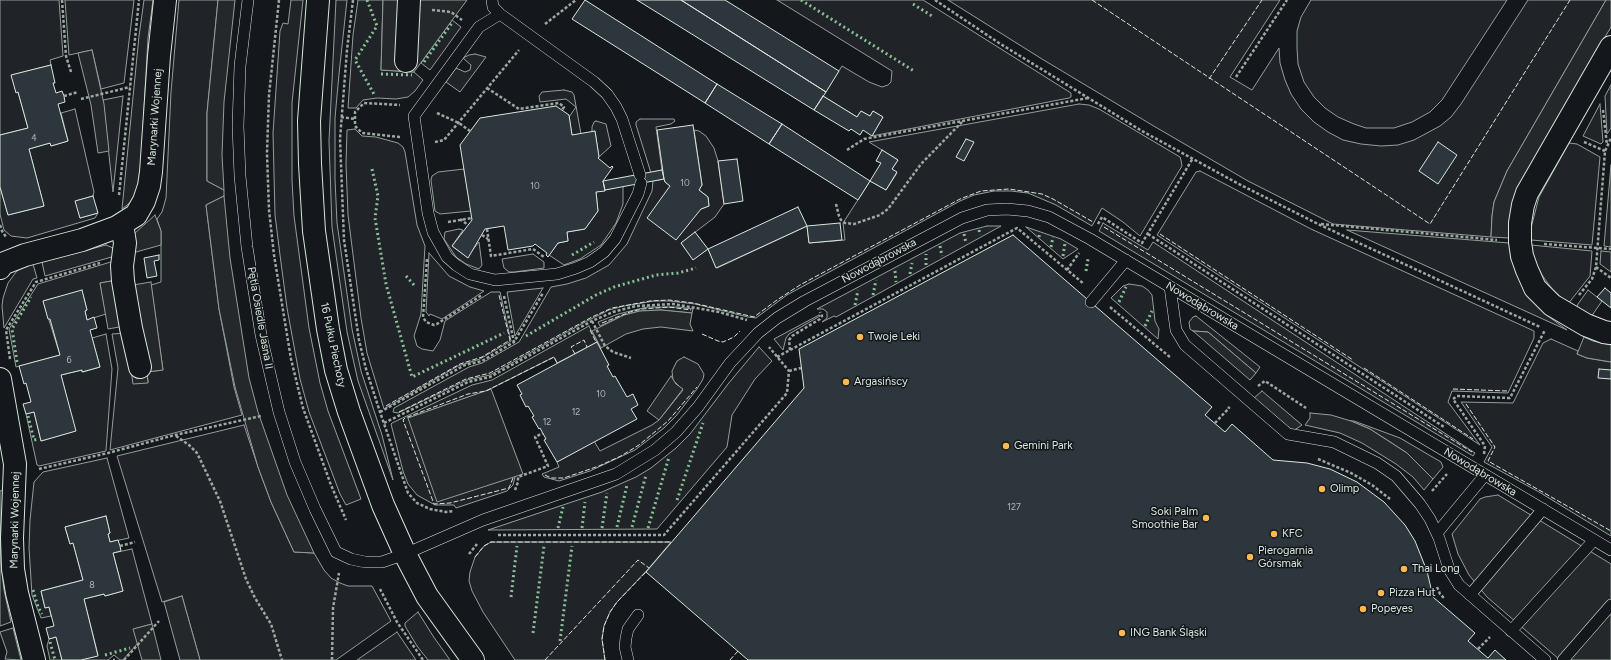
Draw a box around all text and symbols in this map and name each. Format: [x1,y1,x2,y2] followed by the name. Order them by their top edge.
[145,68,165,166] street label: Marynarki Wojennej
[31,133,37,143] house number: 4
[680,178,690,188] house number: 10
[530,181,540,191] house number: 10
[839,236,919,286] street label: Nowodąbrowska
[244,266,276,370] street label: Pętla Osiedle Jasna II
[1163,279,1241,333] street label: Nowodąbrowska
[318,301,348,389] street label: 16 Pułku Piechoty
[868,330,920,344] place label: Twoje Leki
[855,332,865,342] marker: Twoje Leki
[66,355,72,365] house number: 6
[854,375,908,389] place label: Argasińscy
[841,377,851,387] marker: Argasińscy
[596,389,606,399] house number: 10
[572,407,580,417] house number: 12
[543,417,551,427] house number: 12
[1014,439,1073,453] place label: Gemini Park
[1001,441,1011,451] marker: Gemini Park
[1441,445,1519,499] street label: Nowodąbrowska
[8,471,22,569] street label: Marynarki Wojennej
[1330,482,1359,496] place label: Olimp
[1317,484,1327,494] marker: Olimp
[1007,502,1021,512] house number: 127
[1132,505,1198,531] place label: Soki Palm Smoothie Bar
[1201,513,1211,523] marker: Soki Palm Smoothie Bar
[1282,527,1303,541] place label: KFC
[1269,529,1279,539] marker: KFC
[1258,544,1313,570] place label: Pierogarnia Górsmak
[1245,552,1255,562] marker: Pierogarnia Górsmak
[1412,562,1460,576] place label: Thai Long
[1399,564,1409,574] marker: Thai Long
[89,580,95,590] house number: 8
[1389,586,1436,600] place label: Pizza Hut
[1376,588,1386,598] marker: Pizza Hut
[1371,602,1413,616] place label: Popeyes
[1358,604,1368,614] marker: Popeyes
[1130,626,1207,640] place label: ING Bank Śląski
[1117,628,1127,638] marker: ING Bank Śląski

